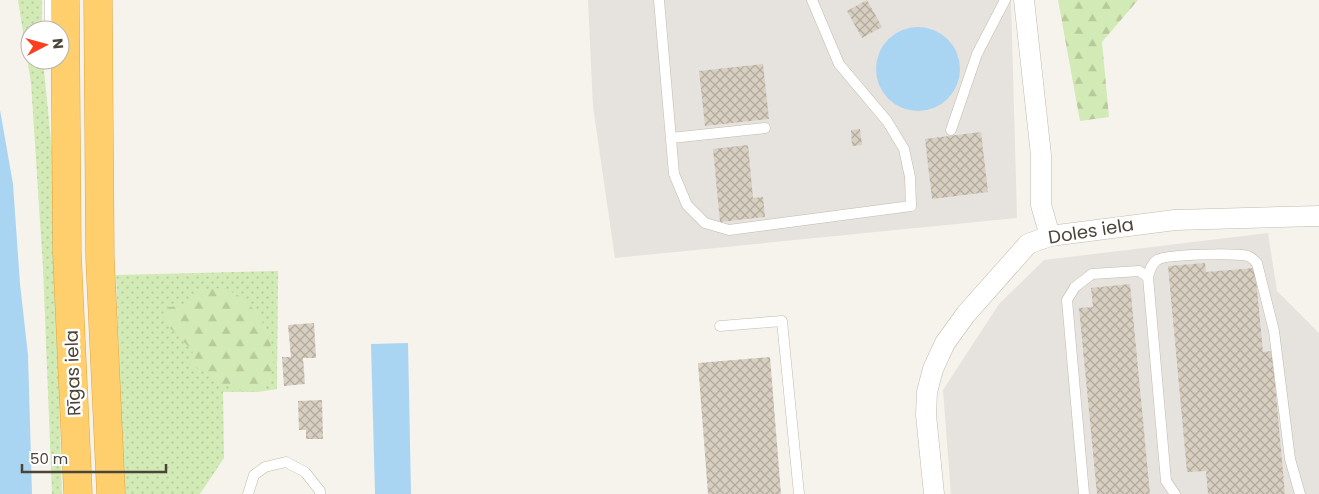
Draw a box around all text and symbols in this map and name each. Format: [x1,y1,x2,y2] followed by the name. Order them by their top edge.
[20,20,70,70] north arrow
[47,37,68,50] text: N
[1046,211,1135,250] street label: Doles iela
[59,330,86,416] street label: Rīgas iela
[22,442,166,474] scale bar
[30,448,68,469] text: 50 m

